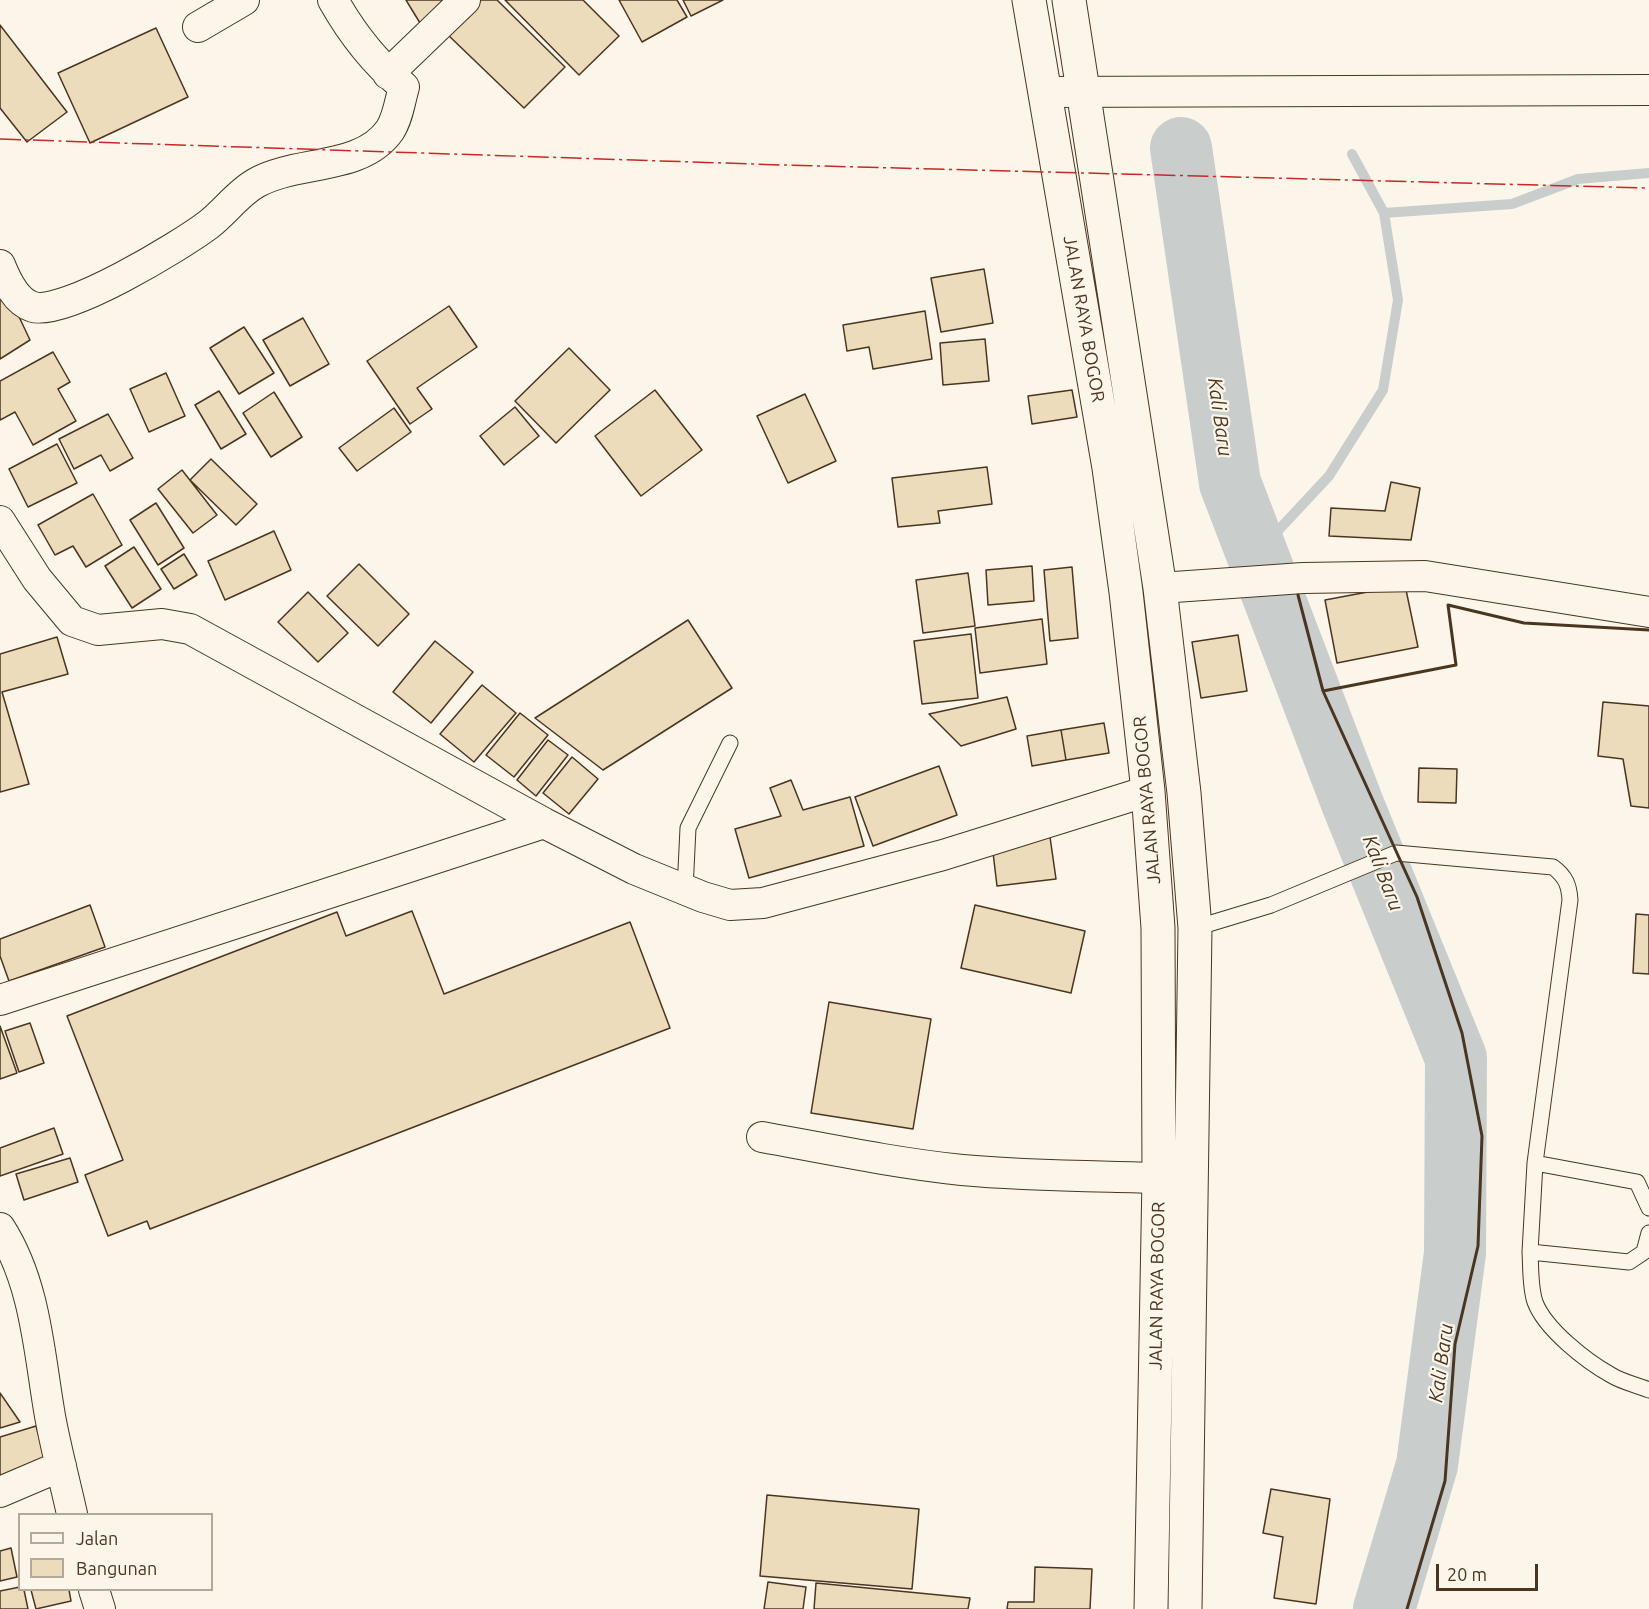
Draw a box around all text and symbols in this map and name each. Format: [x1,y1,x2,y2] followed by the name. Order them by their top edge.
[1059,234,1109,404] street label: JALAN RAYA BOGOR
[1203,376,1237,458] water label: Kali Baru
[1129,715,1165,885] street label: JALAN RAYA BOGOR
[1358,832,1408,914] water label: Kali Baru
[1145,1202,1169,1370] street label: JALAN RAYA BOGOR
[1424,1322,1458,1404] water label: Kali Baru
[18,1513,213,1591] legend
[76,1528,118,1548] text: Jalan
[1439,1552,1541,1590] scale bar
[76,1558,157,1578] text: Bangunan
[1447,1564,1487,1584] text: 20 m

